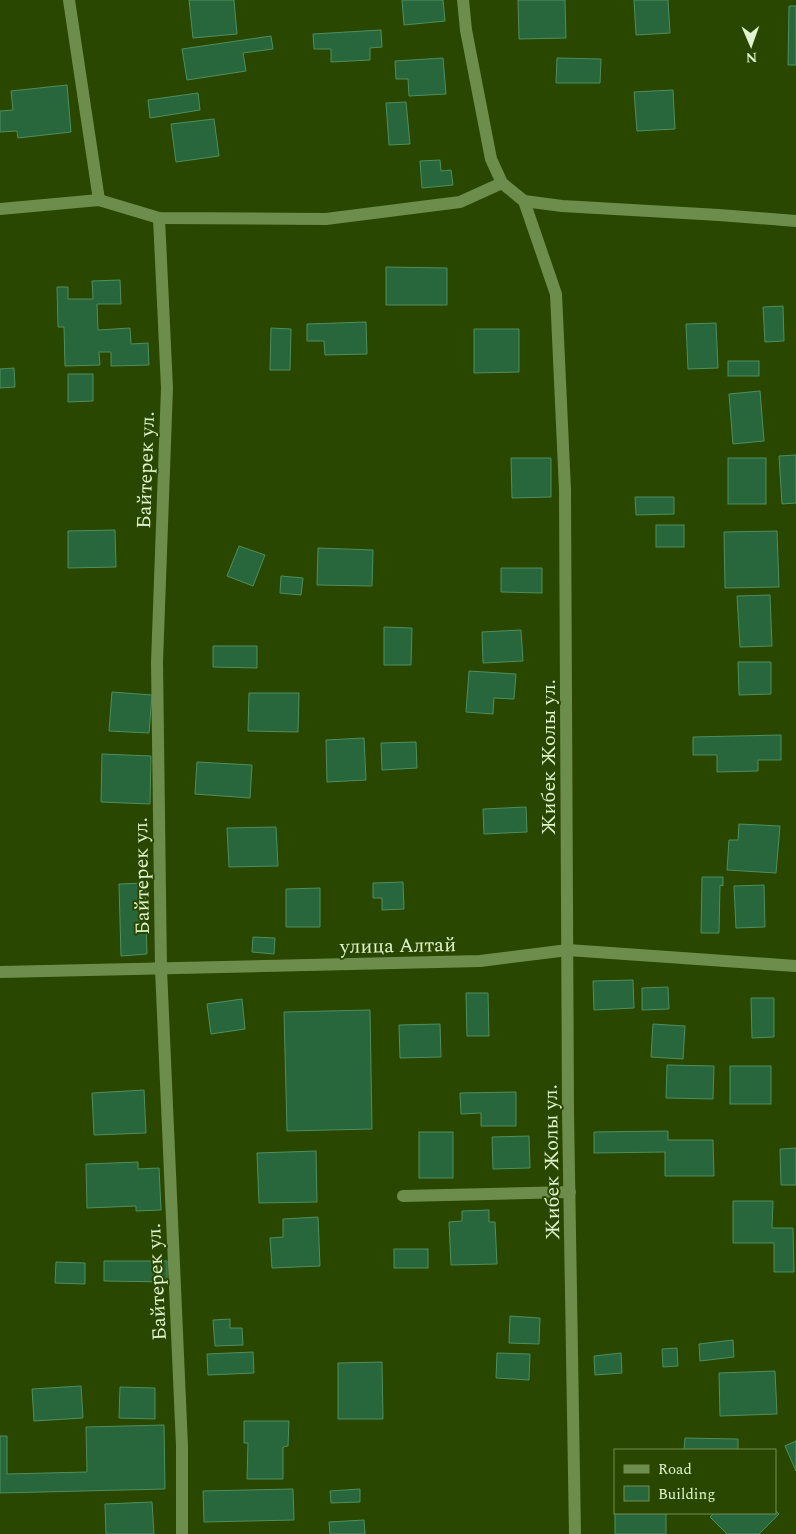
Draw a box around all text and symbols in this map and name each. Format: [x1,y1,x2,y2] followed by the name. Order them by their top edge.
[726,20,776,70] north arrow
[745,47,758,68] text: N
[129,411,163,529] street label: Байтерек ул.
[534,679,564,835] street label: Жибек Жолы ул.
[126,817,158,935] street label: Байтерек ул.
[339,930,456,962] street label: улица Алтай
[536,1084,568,1240] street label: Жибек Жолы ул.
[139,1222,175,1341] street label: Байтерек ул.
[614,1449,776,1514] legend
[658,1458,692,1481] text: Road
[658,1483,715,1506] text: Building

